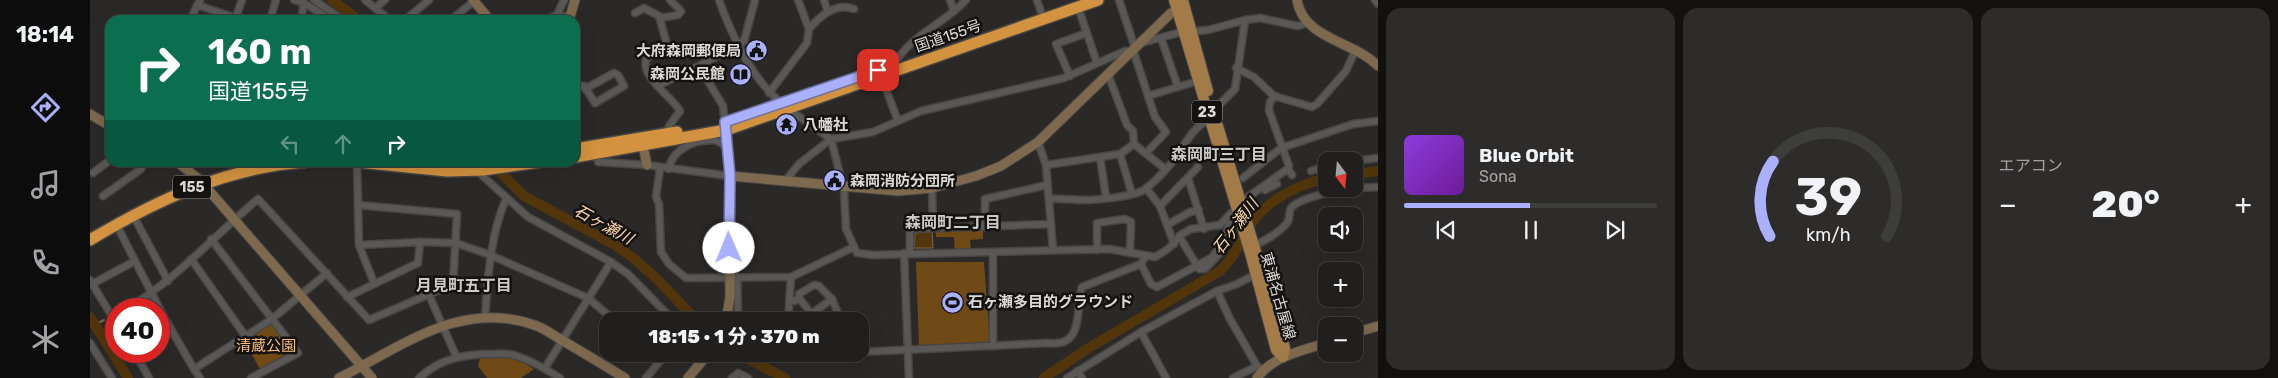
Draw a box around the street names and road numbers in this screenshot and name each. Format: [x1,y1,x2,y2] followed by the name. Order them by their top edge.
[912,16,984,56] street label: 国道155号
[1192,100,1222,124] road number: 23
[173,176,211,198] road number: 155
[1257,250,1299,342] street label: 東浦名古屋線

